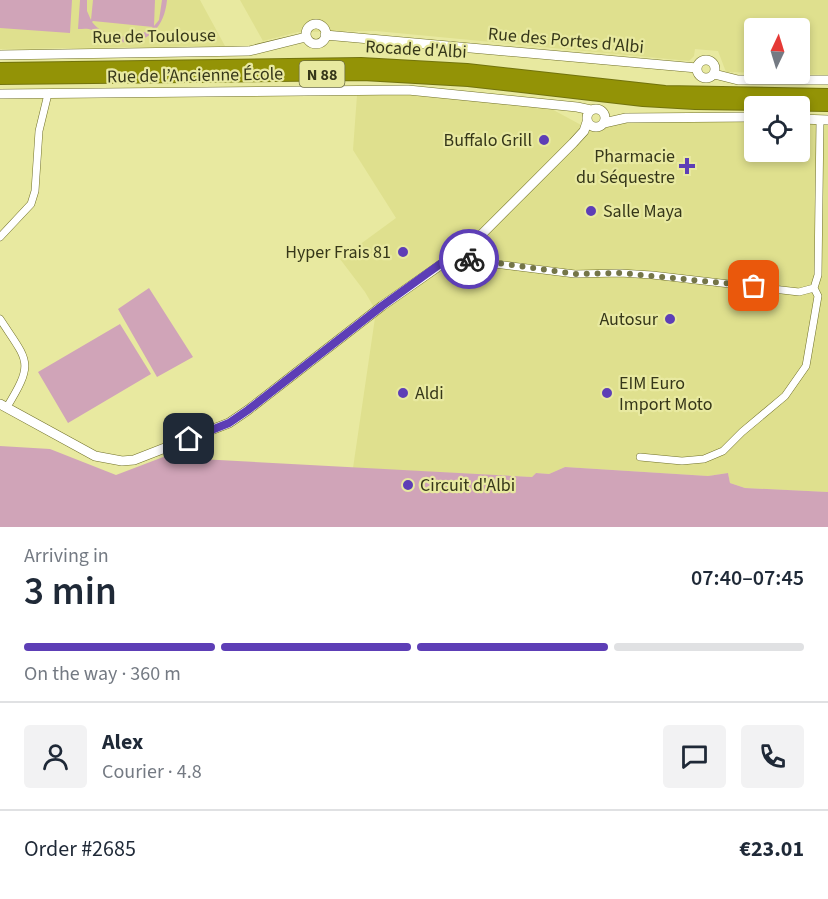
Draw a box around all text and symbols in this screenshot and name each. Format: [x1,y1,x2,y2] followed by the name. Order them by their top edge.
[744,18,810,84] north arrow
[744,18,810,162] map controls
[487,21,645,60] street label: Rue des Portes d'Albi
[92,23,216,50] street label: Rue de Toulouse
[365,34,467,65] street label: Rocade d'Albi
[107,61,283,90] street label: Rue de l’Ancienne École
[300,61,344,87] road number: N 88
[744,96,810,162] button: locate
[444,128,532,153] place label: Buffalo Grill
[537,133,551,147] marker: Buffalo Grill
[576,144,675,190] place label: Pharmacie du Séquestre
[680,159,694,173] marker: Pharmacie du Séquestre
[603,199,683,224] place label: Salle Maya
[584,204,598,218] marker: Salle Maya
[439,229,499,289] courier
[285,240,391,265] place label: Hyper Frais 81
[453,243,486,276] icon: bike
[396,245,410,259] marker: Hyper Frais 81
[728,260,779,311] pin
[737,269,770,302] icon: bag
[599,307,659,332] place label: Autosur
[663,312,677,326] marker: Autosur
[619,371,712,417] place label: EIM Euro Import Moto
[415,381,444,406] place label: Aldi
[396,386,410,400] marker: Aldi
[600,386,614,400] marker: EIM Euro Import Moto
[163,413,214,464] pin
[172,422,205,455] icon: home
[420,473,515,498] place label: Circuit d'Albi
[401,478,415,492] marker: Circuit d'Albi
[24,542,109,570] text: Arriving in
[691,562,804,594] text: 07:40–07:45
[24,564,117,620] text: 3 min
[24,660,181,688] text: On the way · 360 m
[24,725,87,788] button: person
[663,725,726,788] button: chat
[741,725,804,788] button: phone
[102,726,143,758] text: Alex
[102,758,202,786] text: Courier · 4.8
[24,833,136,865] text: Order #2685
[739,833,804,865] text: €23.01

